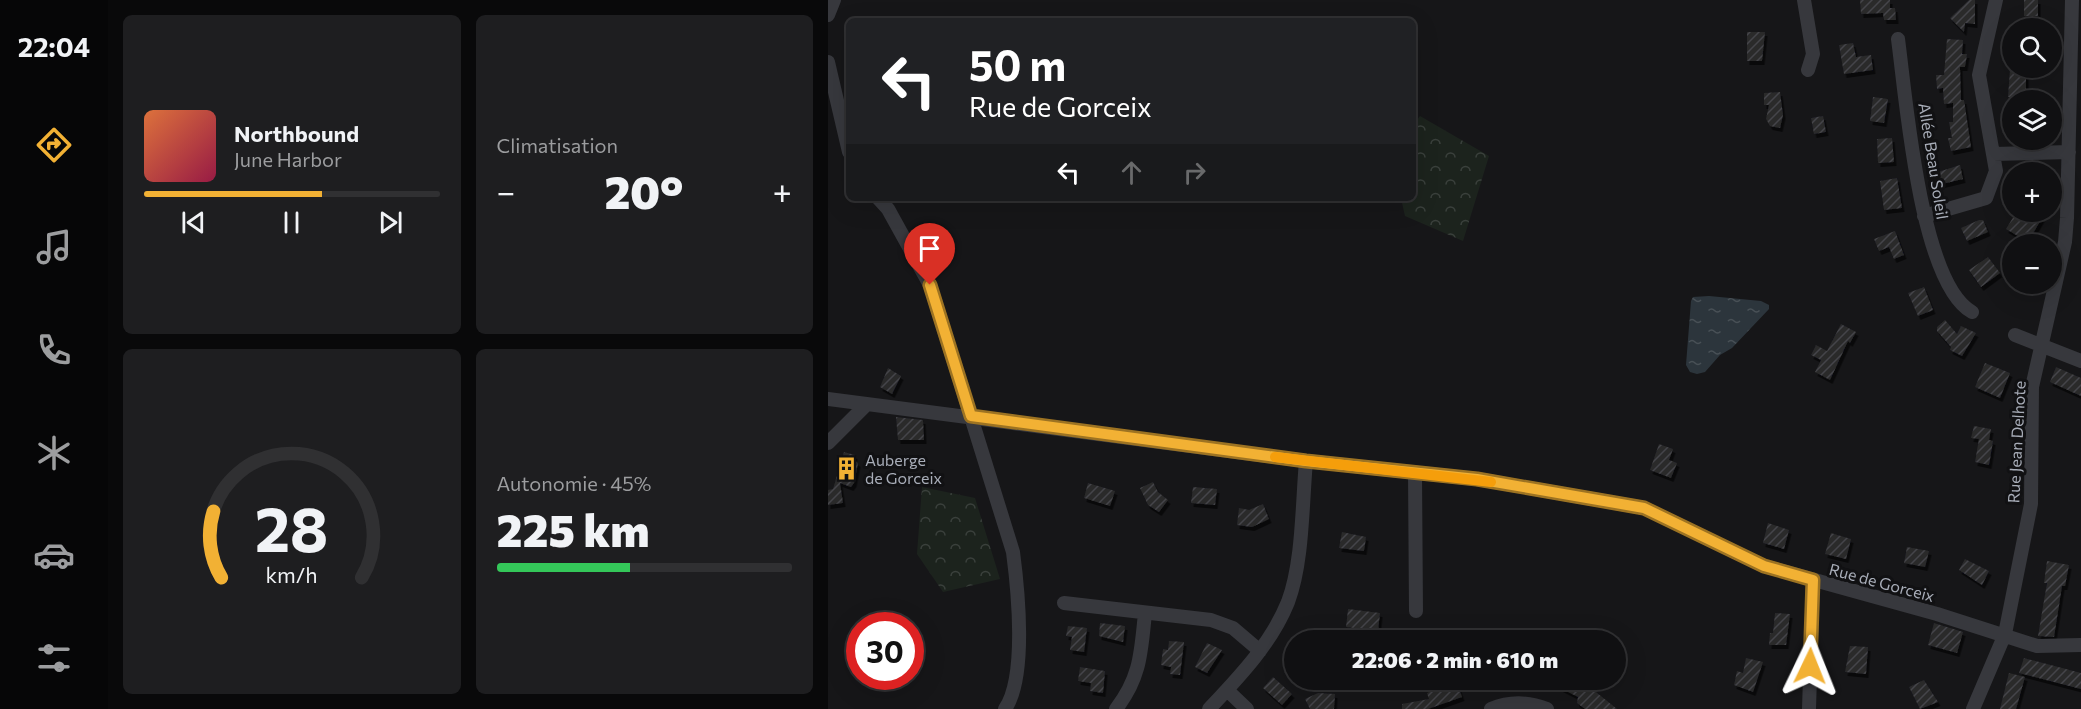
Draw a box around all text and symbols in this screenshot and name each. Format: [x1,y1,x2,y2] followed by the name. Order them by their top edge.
[2002,18,2062,294] map controls
[2002,18,2062,78] button: search
[18,30,90,63] text: 22:04
[969,38,1066,90] text: 50 m
[870,42,948,120] icon: left
[969,90,1152,123] text: Rue de Gorceix
[2002,90,2062,150] button: layers
[1915,101,1953,221] street label: Allée Beau Soleil
[234,120,359,147] text: Northbound
[33,124,75,166] icon: directions
[497,133,618,157] text: Climatisation
[234,147,342,171] text: June Harbor
[1052,156,1085,189] icon: left
[1115,156,1148,189] icon: ahead
[1178,156,1211,189] icon: right
[2002,162,2062,222] button: +
[604,163,683,218] text: 20°
[497,170,515,211] text: −
[773,170,792,211] text: +
[177,206,210,239] icon: previous
[275,206,308,239] icon: pause
[374,206,407,239] icon: next
[904,223,955,285] pin
[33,226,75,268] icon: music
[913,232,946,265] icon: arrive
[2002,234,2062,294] button: −
[33,329,75,371] icon: phone
[2003,380,2029,504] street label: Rue Jean Delhote
[33,432,75,474] icon: climate
[865,450,943,487] place label: Auberge de Gorceix
[834,455,860,481] building icon: Auberge de Gorceix
[497,471,651,495] text: Autonomie · 45%
[255,489,329,565] text: 28
[497,501,649,556] text: 225 km
[33,534,75,576] icon: car
[1827,559,1937,605] street label: Rue de Gorceix
[266,562,318,588] text: km/h
[846,612,924,690] speed limit sign: 30
[1778,634,1842,698] position arrow
[33,637,75,679] icon: filters
[1352,646,1558,673] text: 22:06 · 2 min · 610 m

